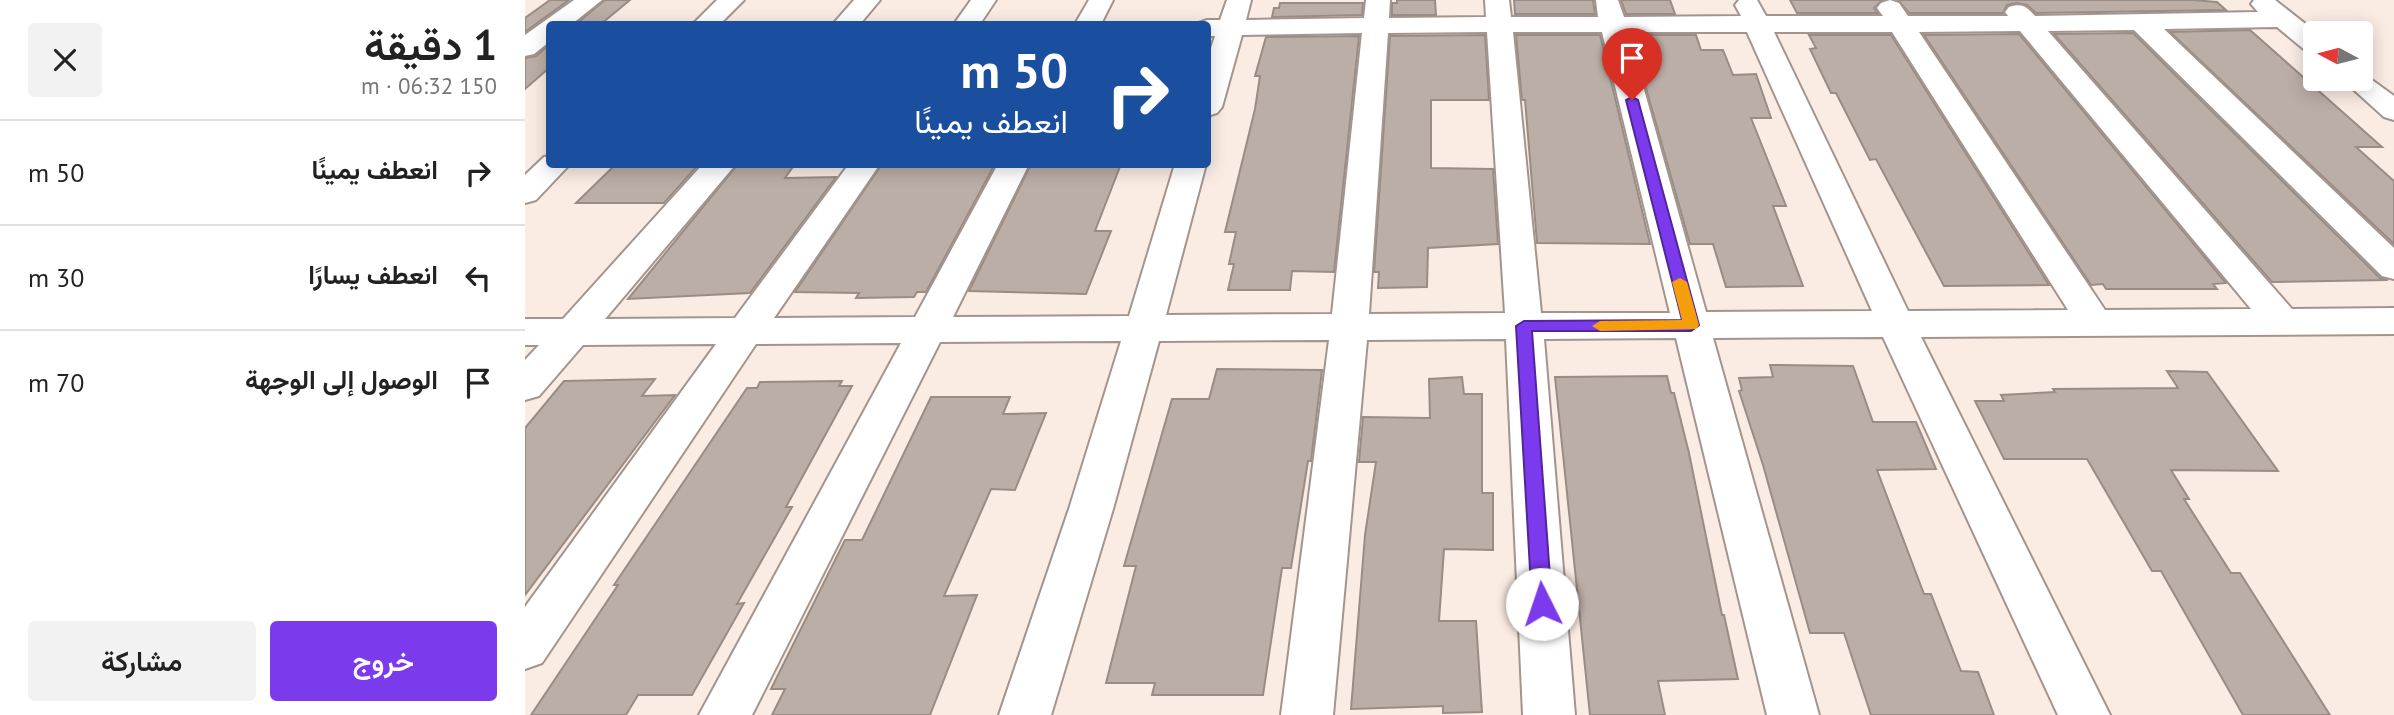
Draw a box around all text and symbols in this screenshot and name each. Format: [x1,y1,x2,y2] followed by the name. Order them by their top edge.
[364,17,497,72] text: 1 دقيقة
[2303,21,2373,91] north arrow
[2303,21,2373,91] map controls
[28,23,102,97] button: close
[1602,28,1662,100] pin
[961,38,1068,102] text: 50 m
[1613,39,1651,77] icon: arrive
[1092,49,1183,140] icon: right
[361,71,497,100] text: 150 m · 06:32
[914,100,1068,142] text: انعطف يمينًا
[312,153,438,186] text: انعطف يمينًا
[459,154,497,192] icon: right
[28,156,84,189] text: 50 m
[308,258,438,291] text: انعطف يسارًا
[459,259,497,297] icon: left
[28,261,84,294] text: 30 m
[245,363,438,396] text: الوصول إلى الوجهة
[459,364,497,402] icon: arrive
[28,366,84,399] text: 70 m
[1505,567,1579,641] position arrow
[28,621,256,701] button: مشاركة
[270,621,497,701] button: خروج

